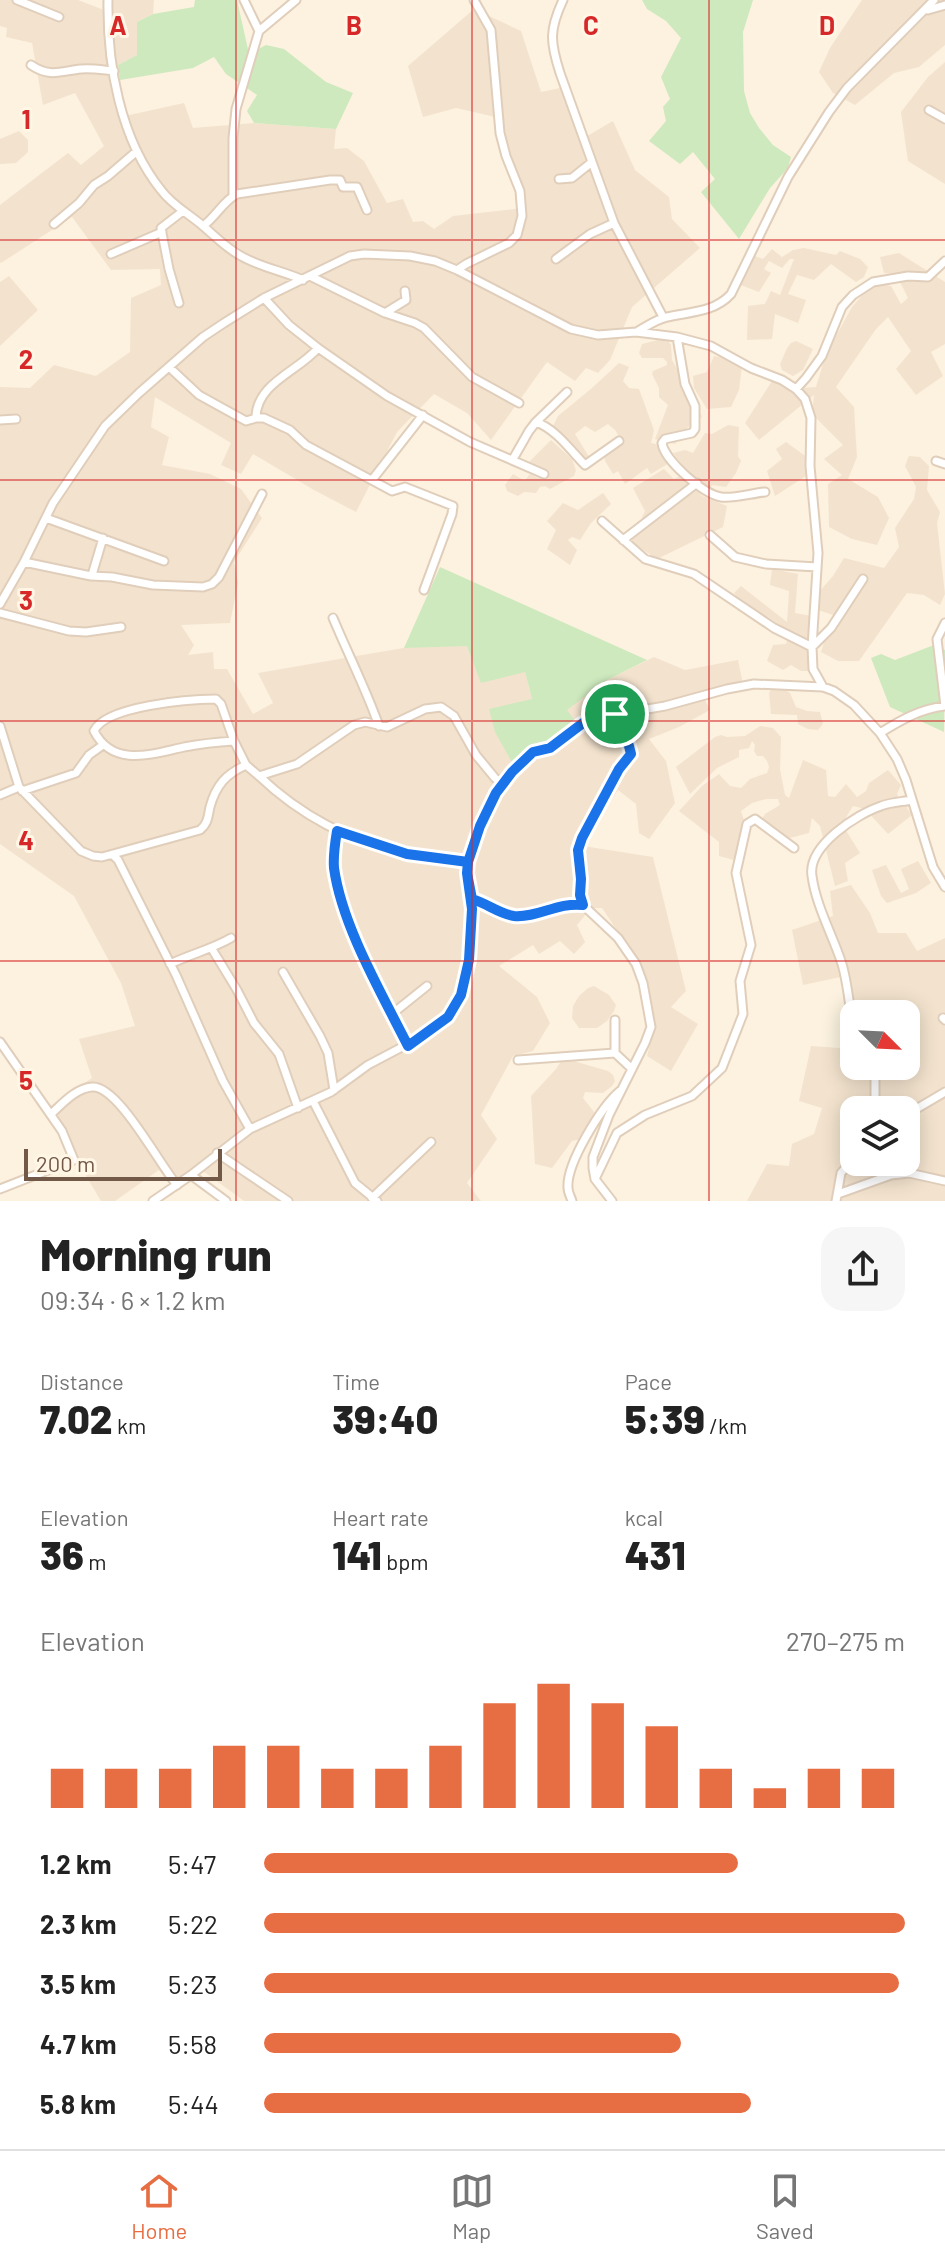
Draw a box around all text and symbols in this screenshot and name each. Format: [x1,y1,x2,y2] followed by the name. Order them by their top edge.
[109,9,127,40] text: A
[346,9,362,40] text: B
[583,9,599,40] text: C
[819,9,835,40] text: D
[21,103,31,134] text: 1
[19,343,33,374] text: 2
[19,584,33,615] text: 3
[581,680,649,748] pin
[593,692,637,736] icon: arrive
[18,824,34,855] text: 4
[840,1000,920,1080] north arrow
[840,1000,920,1176] map controls
[19,1064,33,1095] text: 5
[840,1096,920,1176] button: layers
[24,1145,222,1181] scale bar
[36,1150,95,1176] text: 200 m
[40,1227,272,1280] text: Morning run
[821,1227,905,1311] button: share
[40,1284,225,1315] text: 09:34 · 6 × 1.2 km
[40,1368,124,1394] text: Distance
[332,1368,380,1394] text: Time
[625,1368,672,1394] text: Pace
[40,1394,113,1442] text: 7.02
[332,1394,438,1442] text: 39:40
[625,1394,705,1442] text: 5:39
[113,1412,146,1438] text: km
[705,1412,747,1438] text: /km
[40,1504,129,1530] text: Elevation
[332,1504,429,1530] text: Heart rate
[625,1504,663,1530] text: kcal
[40,1530,84,1578] text: 36
[332,1530,382,1578] text: 141
[625,1530,686,1578] text: 431
[84,1548,106,1574] text: m
[382,1548,429,1574] text: bpm
[40,1625,145,1656] text: Elevation
[786,1625,905,1656] text: 270–275 m
[40,1848,112,1879] text: 1.2 km
[168,1848,216,1879] text: 5:47
[40,1908,116,1939] text: 2.3 km
[168,1908,218,1939] text: 5:22
[40,1968,116,1999] text: 3.5 km
[168,1968,217,1999] text: 5:23
[40,2028,116,2059] text: 4.7 km
[168,2028,217,2059] text: 5:58
[40,2088,116,2119] text: 5.8 km
[168,2088,219,2119] text: 5:44
[131,2169,187,2243] tab: Home
[450,2169,494,2243] tab: Map
[756,2169,814,2243] tab: Saved

